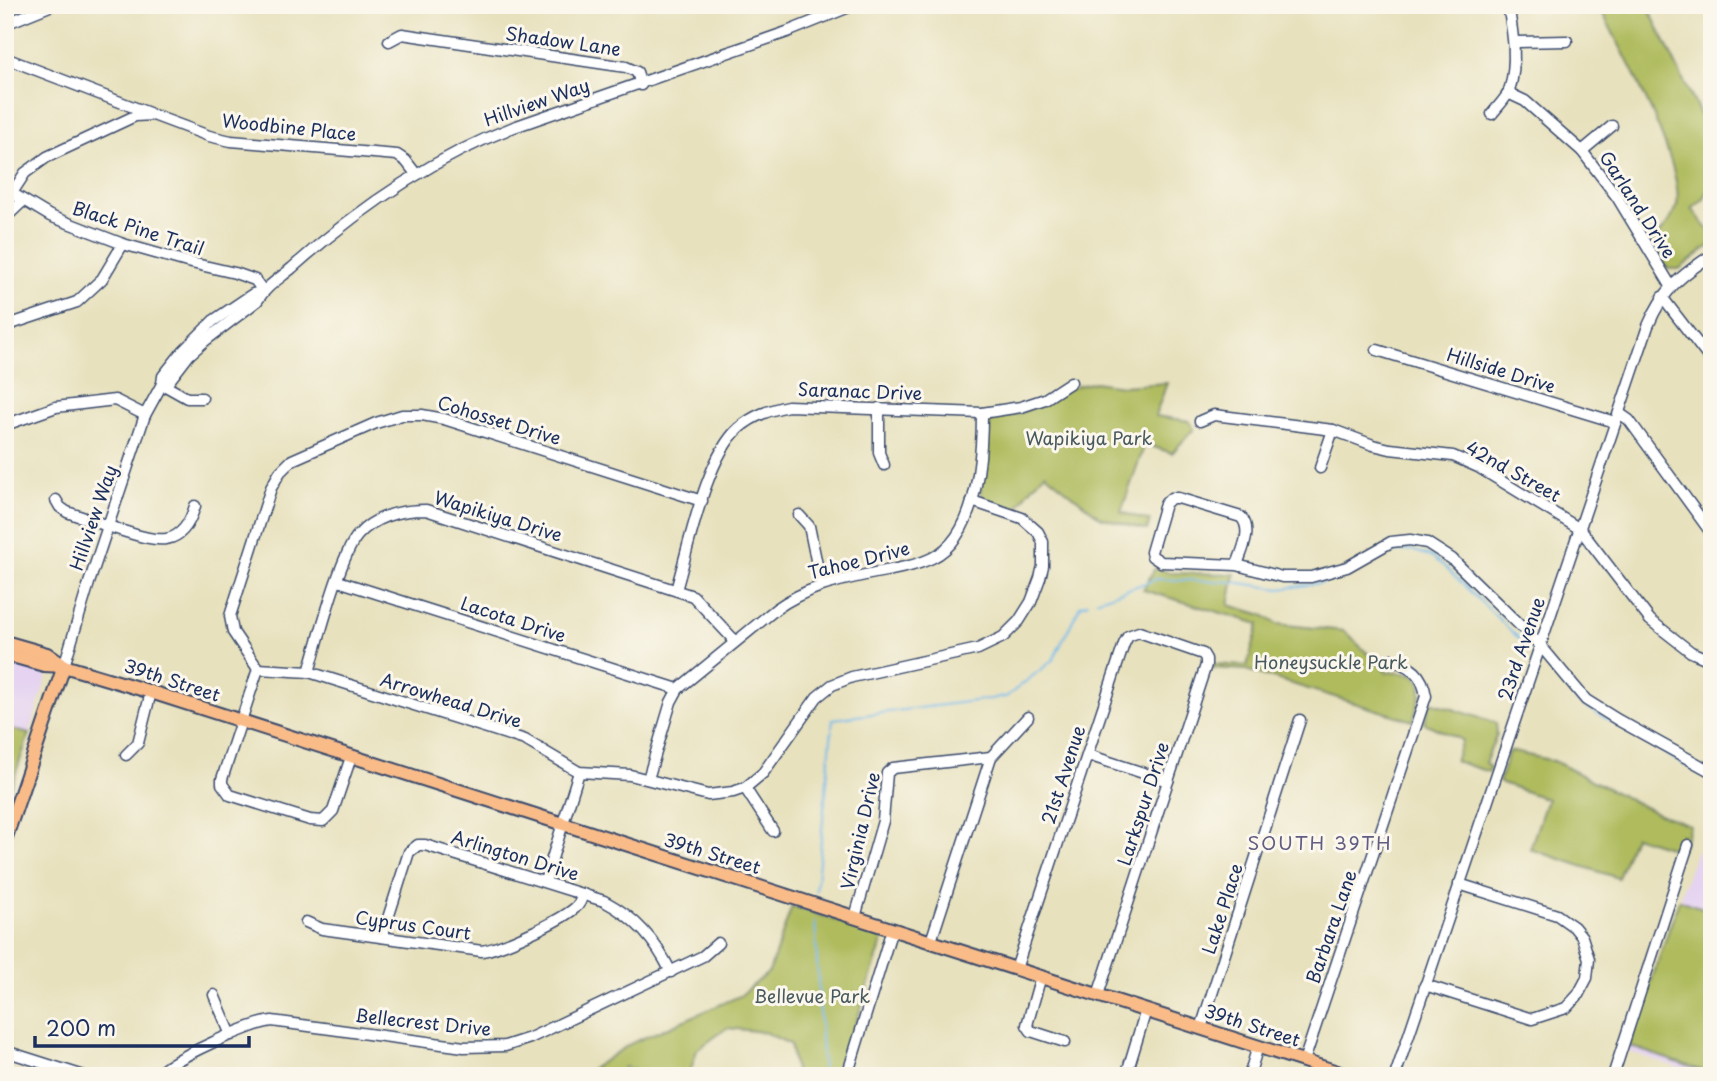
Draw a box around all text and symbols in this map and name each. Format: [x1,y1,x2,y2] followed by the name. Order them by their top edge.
[504,19,623,62] street label: Shadow Lane
[480,71,593,132] street label: Hillview Way
[221,106,358,147] street label: Woodbine Place
[1593,145,1683,263] street label: Garland Drive
[69,194,208,262] street label: Black Pine Trail
[1444,340,1559,399] street label: Hillside Drive
[797,375,923,406] street label: Saranac Drive
[434,388,564,451] street label: Cohosset Drive
[1026,424,1153,451] park label: Wapikiya Park
[1461,433,1566,508] street label: 42nd Street
[62,461,123,574] street label: Hillview Way
[431,483,566,548] street label: Wapikiya Drive
[805,534,912,585] street label: Tahoe Drive
[457,589,570,648] street label: Lacota Drive
[1490,593,1551,704] street label: 23rd Avenue
[1254,648,1408,675] park label: Honeysuckle Park
[121,651,224,708] street label: 39th Street
[377,665,526,734] street label: Arrowhead Drive
[1034,721,1091,827] street label: 21st Avenue
[1110,738,1175,869] street label: Larkspur Drive
[833,769,886,892] street label: Virginia Drive
[448,822,583,887] street label: Arlington Drive
[661,825,764,880] street label: 39th Street
[1247,828,1393,856] district label: SOUTH 39TH
[1194,860,1249,957] street label: Lake Place
[1298,866,1363,987] street label: Barbara Lane
[354,903,473,946] street label: Cyprus Court
[754,982,870,1009] park label: Bellevue Park
[1201,996,1304,1053] street label: 39th Street
[354,1001,492,1042] street label: Bellecrest Drive
[35,1004,248,1048] scale bar
[46,1011,116,1043] text: 200 m

